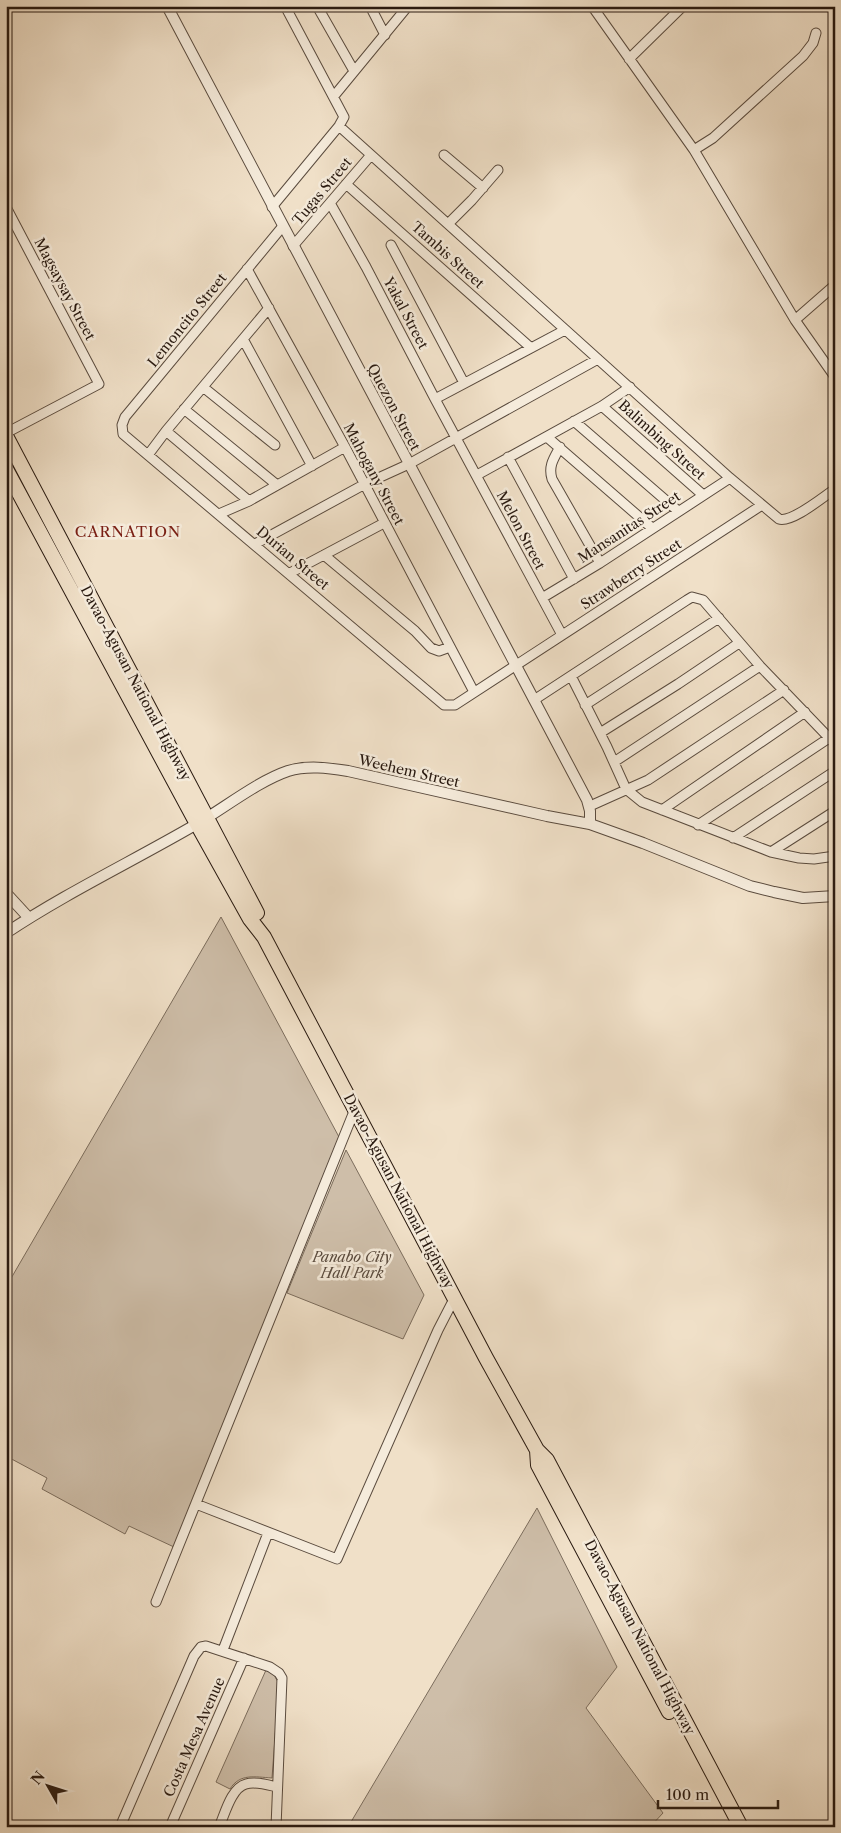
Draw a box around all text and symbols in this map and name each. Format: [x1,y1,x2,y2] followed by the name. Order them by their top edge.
[288,153,356,229] street label: Tugas Street
[408,218,488,292] street label: Tambis Street
[30,235,100,343] street label: Magsaysay Street
[144,269,231,371] street label: Lemoncito Street
[379,273,432,352] street label: Yakal Street
[364,360,425,454] street label: Quezon Street
[615,396,709,484] street label: Balimbing Street
[340,420,408,528] street label: Mahogany Street
[574,487,684,567] street label: Mansanitas Street
[493,488,549,572] street label: Melon Street
[75,522,181,541] district label: CARNATION
[253,522,333,594] street label: Durian Street
[577,535,685,613] street label: Strawberry Street
[77,582,195,784] street label: Davao-Agusan National Highway
[356,750,461,791] street label: Weehem Street
[340,1090,458,1292] street label: Davao-Agusan National Highway
[311,1248,392,1282] park label: Panabo City Hall Park
[581,1536,699,1738] street label: Davao-Agusan National Highway
[160,1674,229,1800] street label: Costa Mesa Avenue
[22,1760,72,1810] north arrow
[27,1767,49,1788] text: N
[658,1778,778,1810] scale bar
[666,1785,709,1804] text: 100 m

